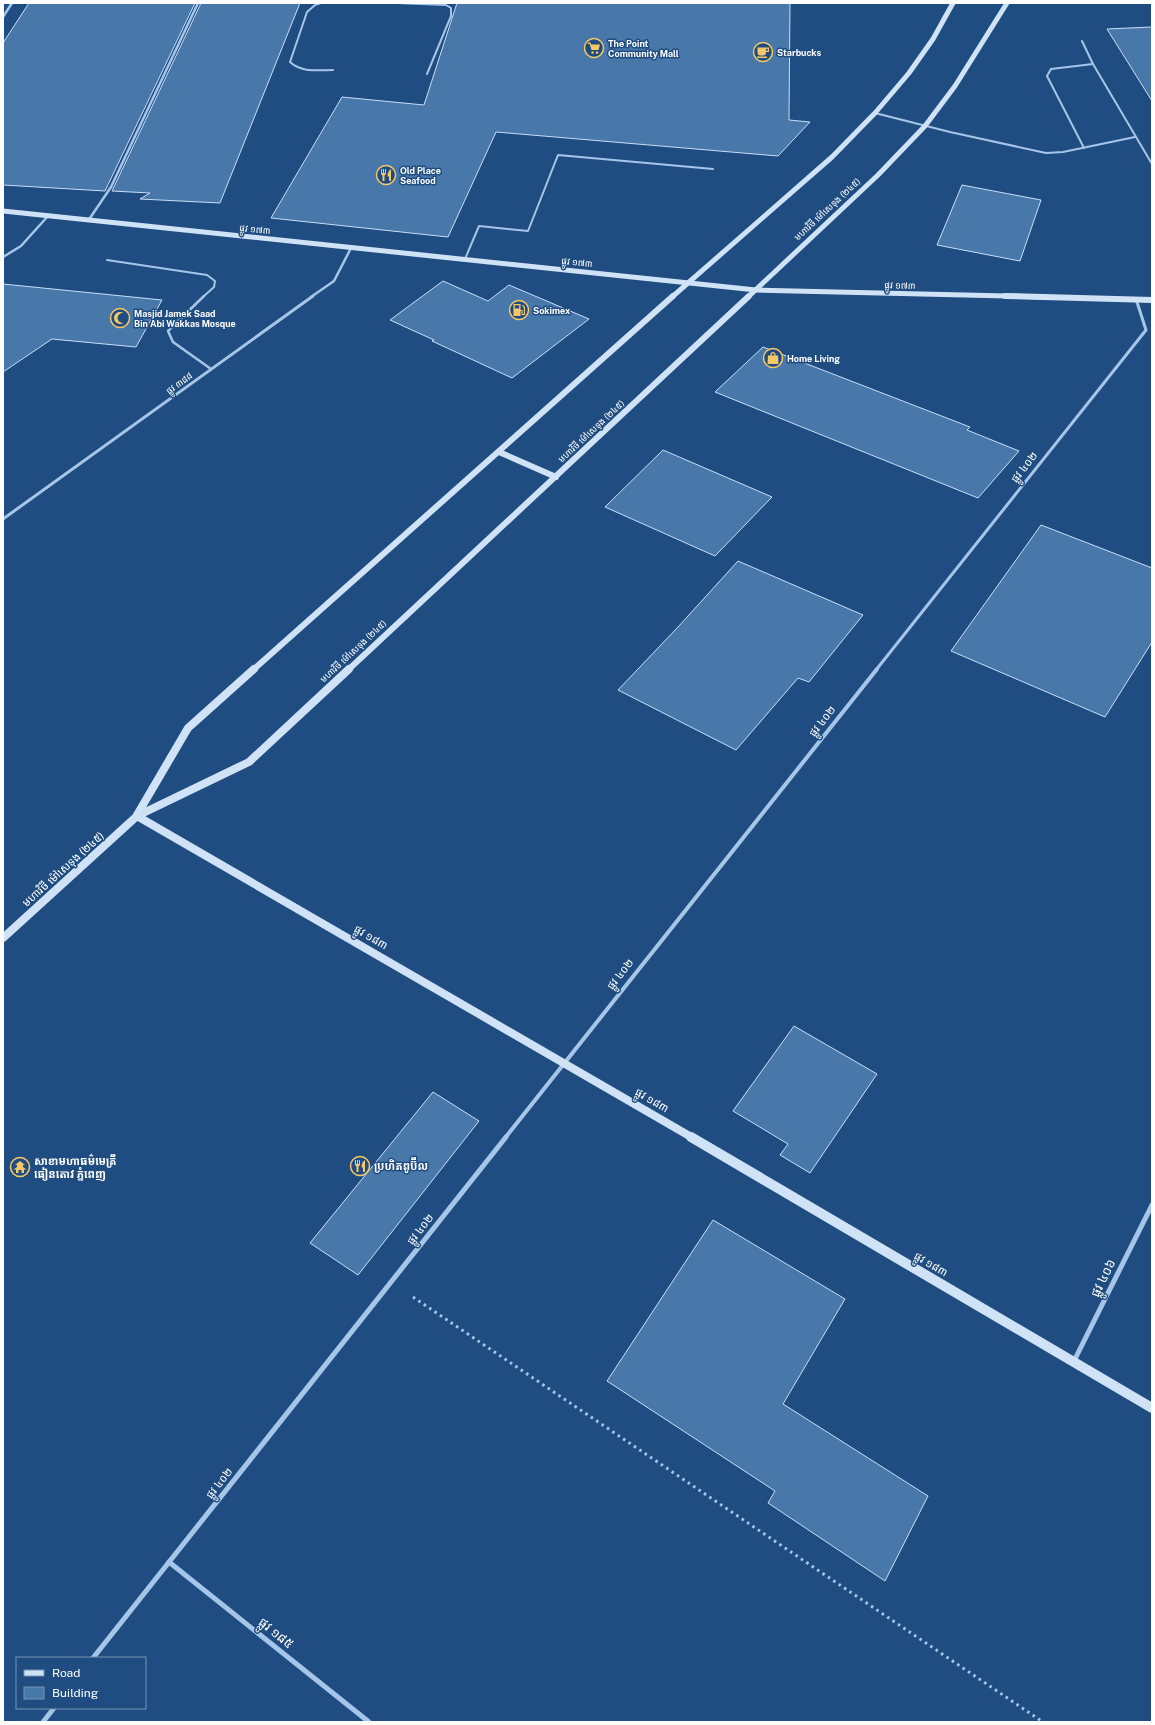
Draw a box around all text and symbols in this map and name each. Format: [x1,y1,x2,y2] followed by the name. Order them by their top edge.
[583,37,605,59] supermarket icon: The Point Community Mall
[608,38,679,59] place label: The Point Community Mall
[752,41,774,63] cafe icon: Starbucks
[777,47,821,58] place label: Starbucks
[375,164,397,186] restaurant icon: Old Place Seafood
[400,165,441,186] place label: Old Place Seafood
[791,175,863,243] street label: មហាវិថី ម៉ៅសេទុង (២៤៥)
[239,222,271,239] street label: ផ្លូវ ១៧៣
[561,255,593,272] street label: ផ្លូវ ១៧៣
[884,279,916,293] street label: ផ្លូវ ១៧៣
[508,299,530,321] fuel station icon: Sokimex
[533,305,571,316] place label: Sokimex
[109,307,131,329] mosque icon: Masjid Jamek Saad Bin Abi Wakkas Mosque
[134,308,236,329] place label: Masjid Jamek Saad Bin Abi Wakkas Mosque
[762,347,784,369] shop icon: Home Living
[787,353,840,364] place label: Home Living
[164,370,196,398] street label: ផ្លូវ ៣៨៨
[555,397,627,465] street label: មហាវិថី ម៉ៅសេទុង (២៤៥)
[1008,449,1043,487] street label: ផ្លូវ ៤០២
[317,617,389,685] street label: មហាវិថី ម៉ៅសេទុង (២៤៥)
[806,703,841,741] street label: ផ្លូវ ៤០២
[19,828,107,910] street label: មហាវិថី ម៉ៅសេទុង (២៤៥)
[350,923,390,955] street label: ផ្លូវ ១៨៣
[604,956,639,994] street label: ផ្លូវ ៤០២
[631,1086,671,1118] street label: ផ្លូវ ១៨៣
[34,1153,117,1181] place label: សាខាមហាធម៌មេត្រី ធៀនតោវ ភ្នំពេញ
[349,1155,371,1177] restaurant icon: ប្រហិតពូប៊ីល
[9,1156,31,1178] temple icon: សាខាមហាធម៌មេត្រី ធៀនតោវ ភ្នំពេញ
[374,1156,428,1173] place label: ប្រហិតពូប៊ីល
[404,1211,439,1249] street label: ផ្លូវ ៤០២
[910,1250,950,1282] street label: ផ្លូវ ១៨៣
[1087,1257,1122,1301] street label: ផ្លូវ ៤០៦
[203,1465,238,1503] street label: ផ្លូវ ៤០២
[253,1614,296,1655] street label: ផ្លូវ ១៨៥
[16,1657,146,1709] legend
[52,1666,80,1680] text: Road
[52,1686,98,1700] text: Building

